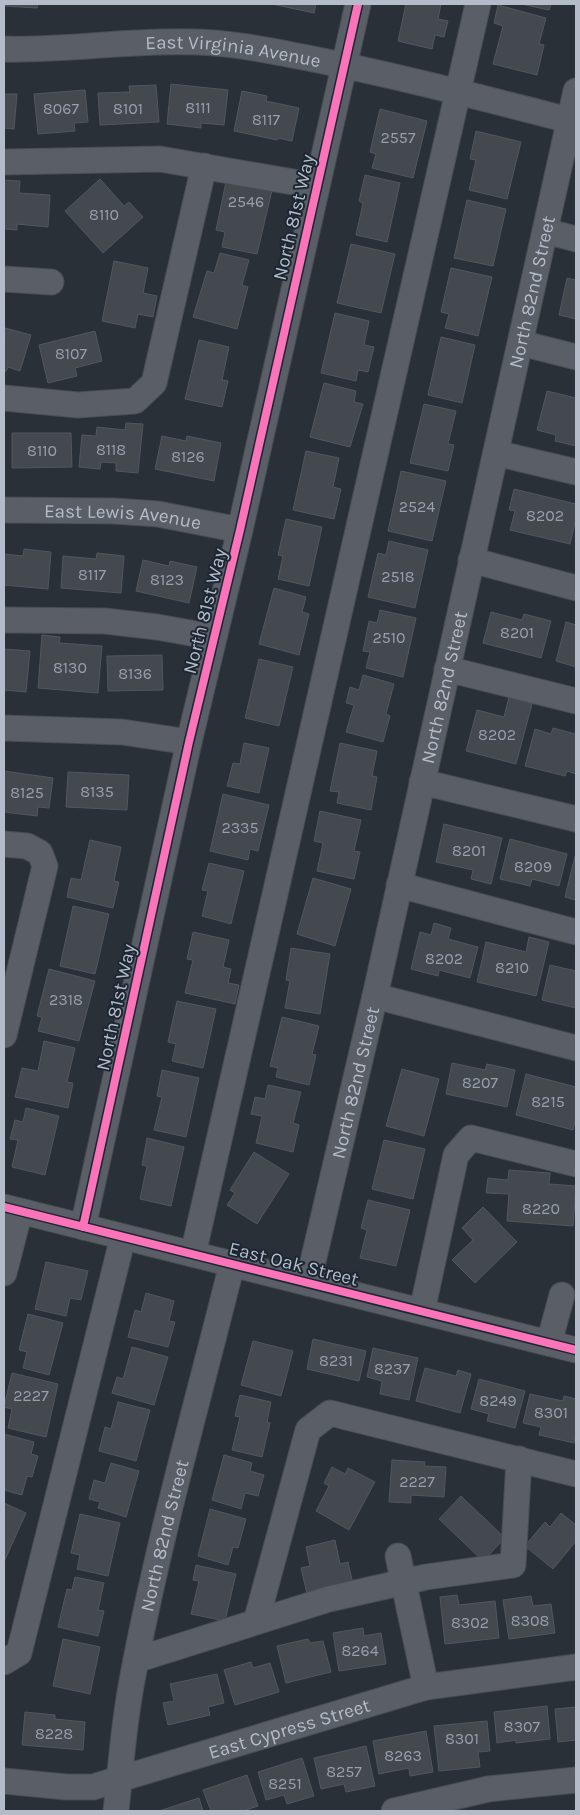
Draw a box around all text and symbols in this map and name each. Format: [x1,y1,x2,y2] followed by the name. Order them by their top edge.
[145,31,323,72] street label: East Virginia Avenue
[185,98,211,117] house number: 8111
[43,99,79,118] house number: 8067
[113,99,143,118] house number: 8101
[252,110,280,129] house number: 8117
[381,128,416,147] house number: 2557
[269,152,319,282] street label: North 81st Way
[228,192,264,211] house number: 2546
[89,205,119,224] house number: 8110
[505,214,560,370] street label: North 82nd Street
[55,344,88,363] house number: 8107
[96,440,126,459] house number: 8118
[27,441,57,460] house number: 8110
[171,447,205,466] house number: 8126
[399,497,435,516] house number: 2524
[44,500,203,534] street label: East Lewis Avenue
[526,506,564,525] house number: 8202
[179,546,231,676] street label: North 81st Way
[78,565,106,584] house number: 8117
[381,567,415,586] house number: 2518
[150,570,184,589] house number: 8123
[417,609,472,766] street label: North 82nd Street
[500,623,534,642] house number: 8201
[372,628,406,647] house number: 2510
[53,658,87,677] house number: 8130
[118,664,152,683] house number: 8136
[478,725,516,744] house number: 8202
[80,782,114,801] house number: 8135
[10,783,44,802] house number: 8125
[221,818,259,837] house number: 2335
[452,841,486,860] house number: 8201
[514,857,552,876] house number: 8209
[92,942,140,1072] street label: North 81st Way
[425,949,463,968] house number: 8202
[495,958,529,977] house number: 8210
[49,990,83,1009] house number: 2318
[327,1004,384,1161] street label: North 82nd Street
[462,1073,499,1092] house number: 8207
[531,1092,565,1111] house number: 8215
[522,1199,560,1218] house number: 8220
[227,1237,361,1291] street label: East Oak Street
[319,1351,353,1370] house number: 8231
[374,1359,411,1378] house number: 8237
[13,1386,49,1405] house number: 2227
[479,1391,517,1410] house number: 8249
[534,1403,568,1422] house number: 8301
[136,1457,194,1614] street label: North 82nd Street
[399,1472,435,1491] house number: 2227
[511,1611,549,1630] house number: 8308
[451,1613,489,1632] house number: 8302
[341,1641,379,1660] house number: 8264
[206,1694,373,1764] street label: East Cypress Street
[504,1717,541,1736] house number: 8307
[35,1724,73,1743] house number: 8228
[445,1729,479,1748] house number: 8301
[384,1746,422,1765] house number: 8263
[326,1762,362,1781] house number: 8257
[268,1774,302,1793] house number: 8251

